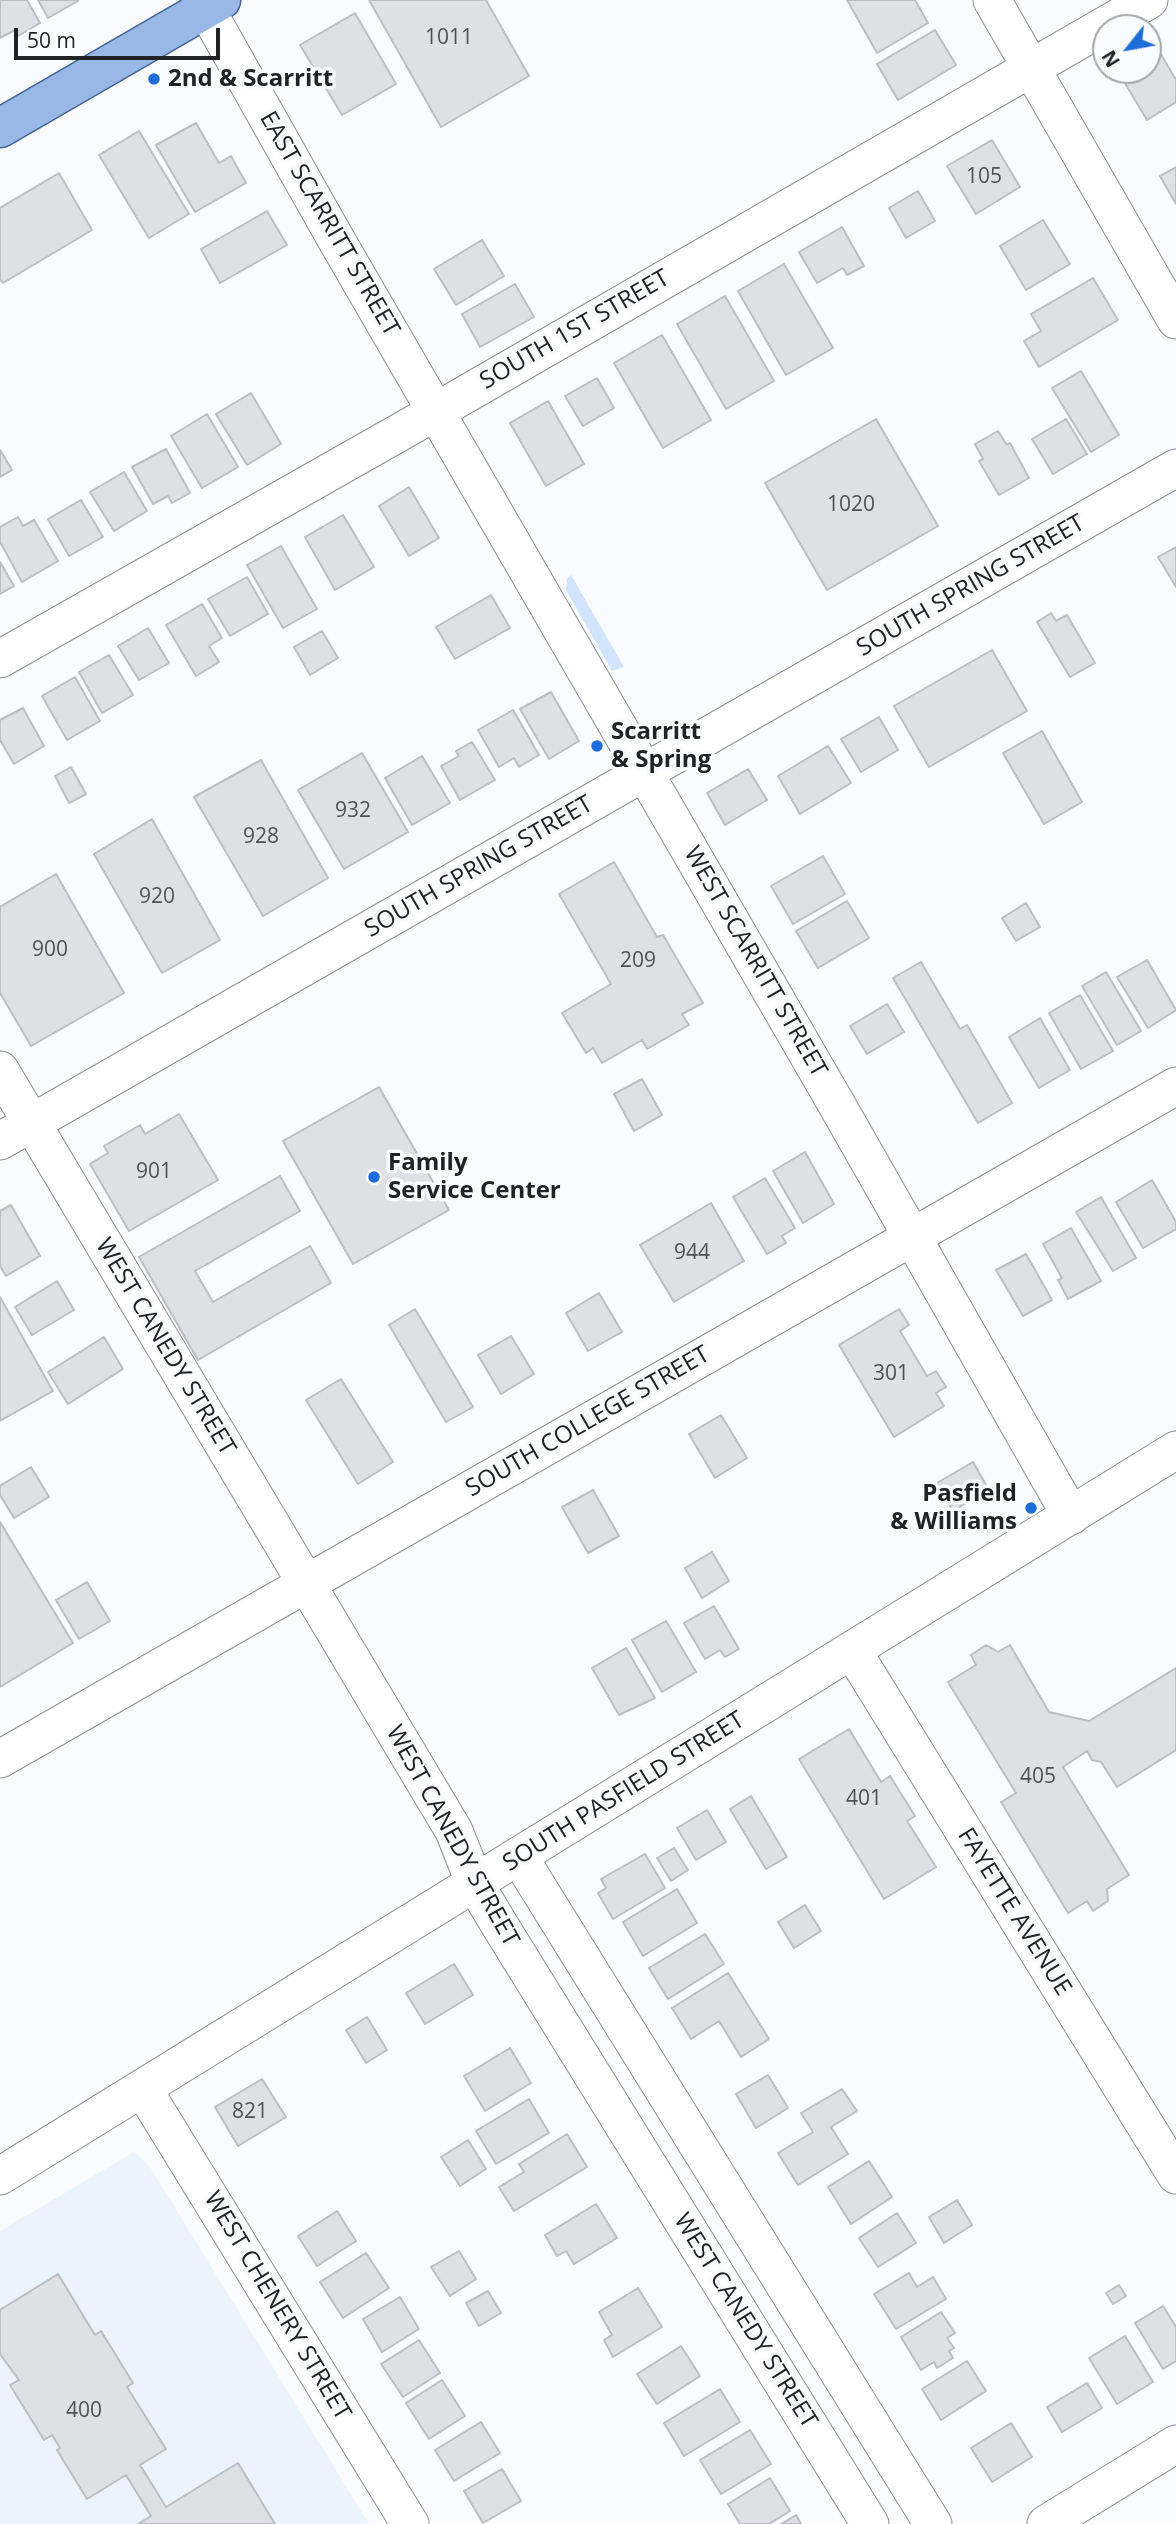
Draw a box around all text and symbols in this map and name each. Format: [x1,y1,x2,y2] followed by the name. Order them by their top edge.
[18,14,224,58] scale bar
[1092,14,1162,84] north arrow
[425,25,473,51] house number: 1011
[27,26,76,54] text: 50 m
[1096,45,1126,72] text: N
[168,65,333,93] place label: 2nd & Scarritt
[146,71,162,87] marker: 2nd & Scarritt
[253,107,405,341] street label: EAST SCARRITT STREET
[966,164,1002,190] house number: 105
[475,264,675,396] street label: SOUTH 1ST STREET
[827,492,875,518] house number: 1020
[852,509,1090,663] street label: SOUTH SPRING STREET
[611,718,711,774] place label: Scarritt & Spring
[589,738,605,754] marker: Scarritt & Spring
[360,790,598,944] street label: SOUTH SPRING STREET
[335,798,371,824] house number: 932
[243,824,279,850] house number: 928
[677,842,833,1082] street label: WEST SCARRITT STREET
[139,884,175,910] house number: 920
[32,937,68,963] house number: 900
[620,948,656,974] house number: 209
[388,1149,561,1205] place label: Family Service Center
[136,1159,172,1185] house number: 901
[366,1169,382,1185] marker: Family Service Center
[89,1233,241,1461] street label: WEST CANEDY STREET
[674,1240,710,1266] house number: 944
[461,1340,715,1504] street label: SOUTH COLLEGE STREET
[873,1361,909,1387] house number: 301
[890,1480,1017,1536] place label: Pasfield & Williams
[1023,1500,1039,1516] marker: Pasfield & Williams
[498,1706,750,1878] street label: SOUTH PASFIELD STREET
[379,1721,525,1951] street label: WEST CANEDY STREET
[1020,1764,1056,1790] house number: 405
[846,1786,882,1812] house number: 401
[951,1823,1077,2001] street label: FAYETTE AVENUE
[232,2099,268,2125] house number: 821
[197,2187,357,2425] street label: WEST CHENERY STREET
[667,2208,823,2434] street label: WEST CANEDY STREET
[66,2398,102,2424] house number: 400

